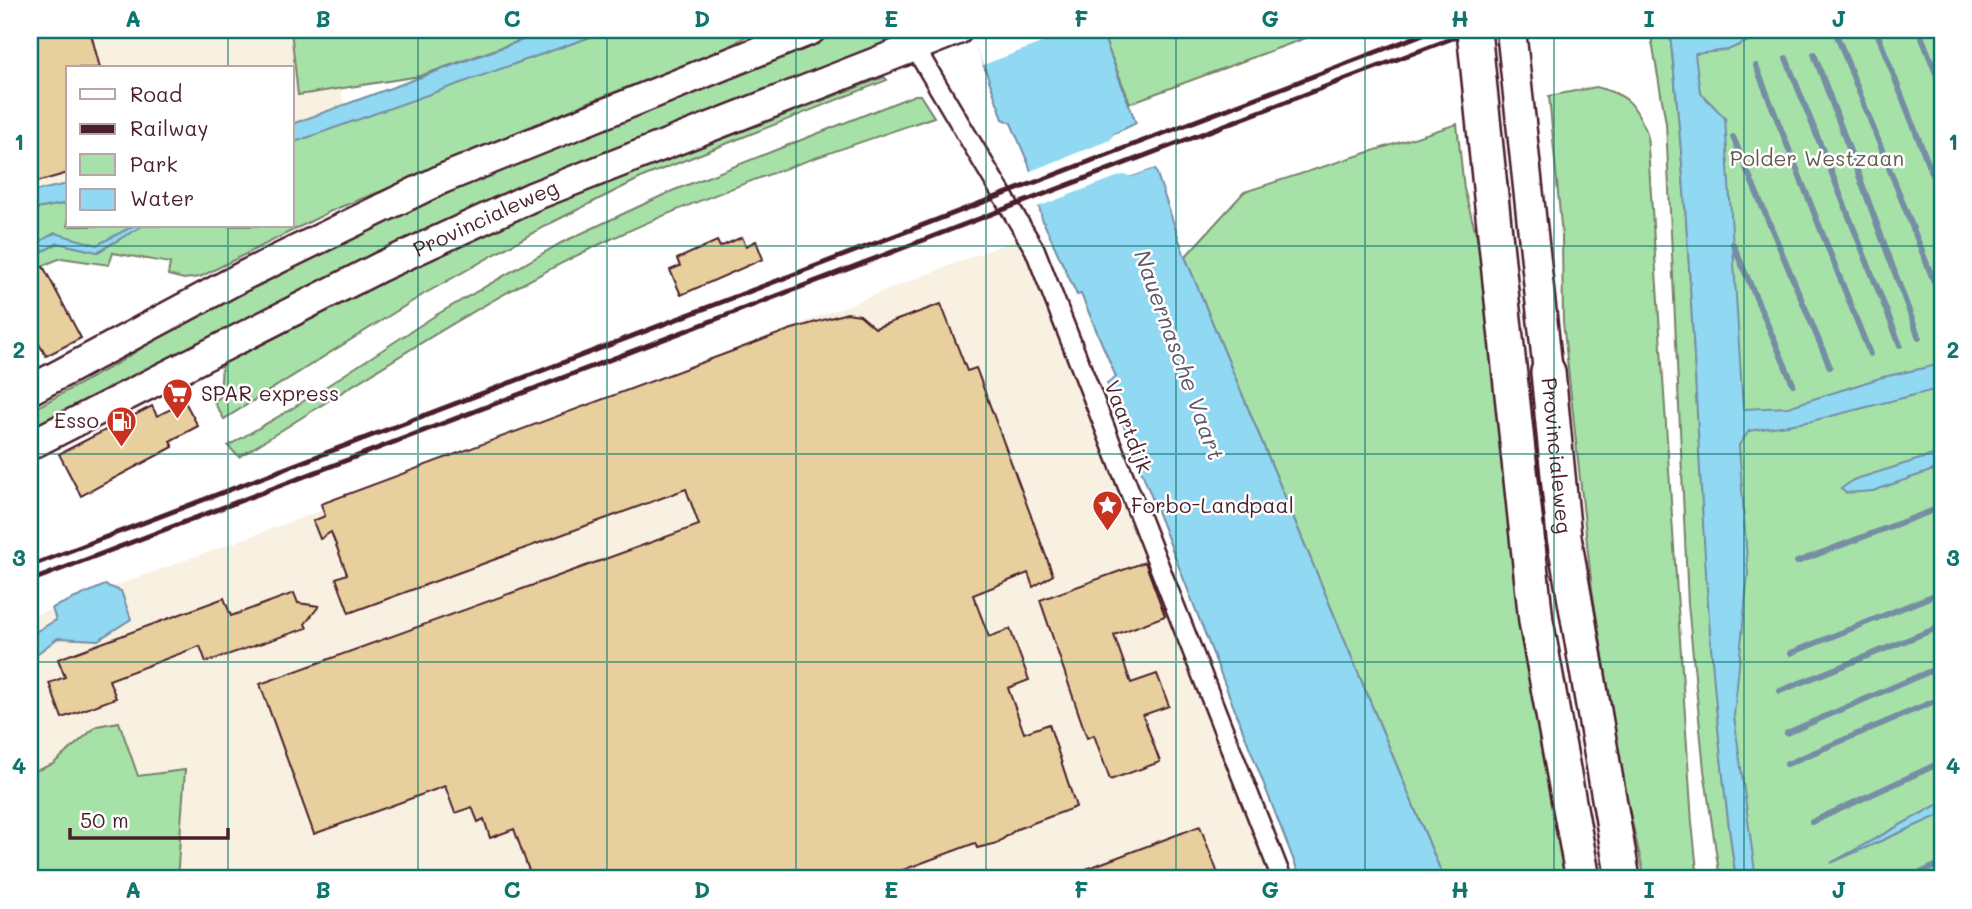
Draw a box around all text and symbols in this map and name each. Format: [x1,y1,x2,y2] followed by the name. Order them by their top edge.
[125,3,141,33] text: A
[315,3,331,33] text: B
[503,3,521,33] text: C
[694,3,710,33] text: D
[884,3,898,33] text: E
[1074,3,1088,33] text: F
[1261,3,1279,33] text: G
[1451,3,1469,33] text: H
[1643,3,1655,33] text: I
[1831,3,1847,33] text: J
[66,66,294,228] legend
[130,80,182,107] text: Road
[130,114,209,141] text: Railway
[14,126,24,156] text: 1
[1948,126,1958,156] text: 1
[1730,144,1904,171] park label: Polder Westzaan
[130,150,178,177] text: Park
[408,173,562,262] street label: Provincialeweg
[130,184,194,211] text: Water
[1128,245,1232,464] water label: Nauernasche Vaart
[13,334,25,364] text: 2
[1947,334,1959,364] text: 2
[1099,376,1159,477] street label: Vaartdijk
[1537,376,1579,535] street label: Provincialeweg
[161,377,195,421] supermarket icon: SPAR express
[201,379,339,406] place label: SPAR express
[105,404,139,448] fuel station icon: Esso
[54,406,99,433] place label: Esso
[1091,489,1125,533] place icon: Forbo-Landpaal
[1131,491,1294,518] place label: Forbo-Landpaal
[12,542,26,572] text: 3
[1946,542,1960,572] text: 3
[12,750,26,780] text: 4
[1946,750,1960,780] text: 4
[70,797,228,841] scale bar
[80,806,129,833] text: 50 m
[125,874,141,904] text: A
[315,874,331,904] text: B
[503,874,521,904] text: C
[694,874,710,904] text: D
[884,874,898,904] text: E
[1074,874,1088,904] text: F
[1261,874,1279,904] text: G
[1451,874,1469,904] text: H
[1643,874,1655,904] text: I
[1831,874,1847,904] text: J

